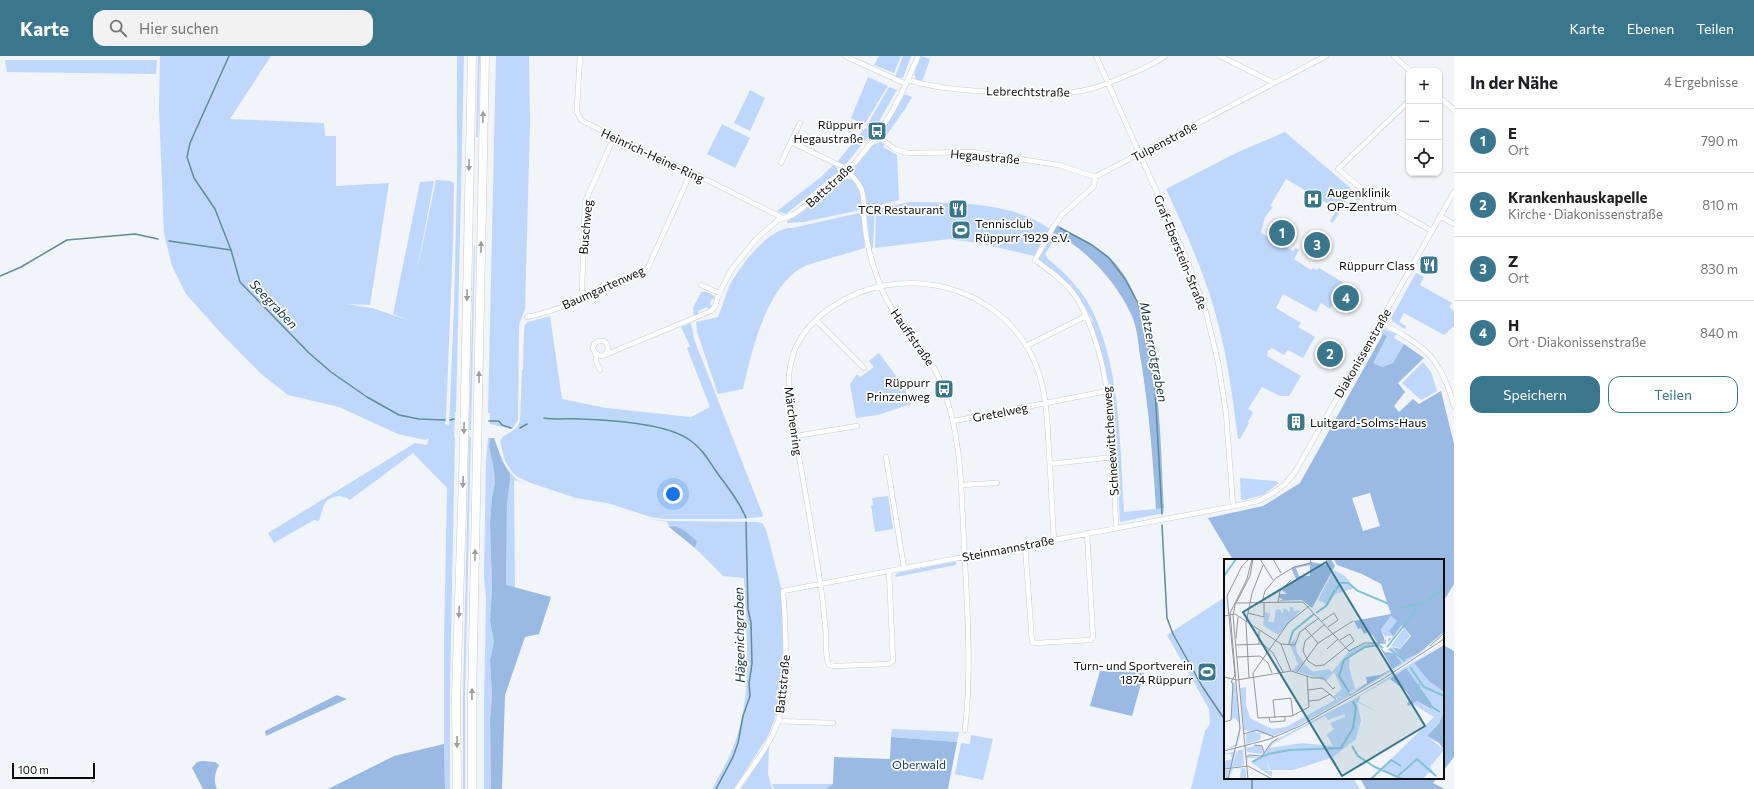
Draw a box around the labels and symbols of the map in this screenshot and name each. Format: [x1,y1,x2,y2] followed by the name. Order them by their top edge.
[986,83,1070,99] street label: Lebrechtstraße
[480,111,487,123] one-way arrow
[793,117,863,145] place label: Rüppurr Hegaustraße
[1129,118,1199,164] street label: Tulpenstraße
[866,120,888,142] bus stop icon: Rüppurr Hegaustraße
[599,125,707,185] street label: Heinrich-Heine-Ring
[950,146,1020,166] street label: Hegaustraße
[466,159,472,172] one-way arrow
[802,160,856,210] street label: Battstraße
[1327,185,1397,213] place label: Augenklinik OP-Zentrum
[1302,188,1324,210] hospital icon: Augenklinik OP-Zentrum
[1152,193,1210,311] street label: Graf-Eberstein-Straße
[947,198,969,220] restaurant icon: TCR Restaurant
[576,199,594,255] street label: Buschweg
[858,202,944,216] place label: TCR Restaurant
[975,216,1070,244] place label: Tennisclub Rüppurr 1929 e.V.
[1269,218,1295,248] pin: 1
[950,219,972,241] sports icon: Tennisclub Rüppurr 1929 e.V.
[1304,230,1330,260] pin: 3
[478,240,484,253] one-way arrow
[1418,254,1440,276] restaurant icon: Rüppurr Class
[1339,258,1415,272] place label: Rüppurr Class
[560,262,647,311] street label: Baumgartenweg
[247,276,301,332] water label: Seegraben
[1333,283,1359,313] pin: 4
[463,289,470,301] one-way arrow
[1136,301,1172,403] water label: Matzerrotgraben
[888,306,938,368] street label: Hauffstraße
[1331,306,1393,400] street label: Diakonissenstraße
[1317,339,1343,369] pin: 2
[476,370,482,383] one-way arrow
[866,375,930,403] place label: Rüppurr Prinzenweg
[933,378,955,400] bus stop icon: Rüppurr Prinzenweg
[1099,385,1121,496] street label: Schneewittchenweg
[782,386,806,457] street label: Märchenring
[971,400,1029,424] street label: Gretelweg
[1285,411,1307,433] building icon: Luitgard-Solms-Haus
[1310,415,1427,429] place label: Luitgard-Solms-Haus
[461,422,467,435] one-way arrow
[460,476,466,489] one-way arrow
[663,484,683,504] your location
[961,532,1055,564] street label: Steinmannstraße
[472,548,478,561] one-way arrow
[1224,559,1444,779] inset map
[730,587,748,683] water label: Hägenichgraben
[456,606,462,619] one-way arrow
[772,654,792,714] street label: Battstraße
[1074,658,1193,686] place label: Turn- und Sportverein 1874 Rüppurr
[1196,661,1218,683] sports icon: Turn- und Sportverein 1874 Rüppurr
[469,687,475,700] one-way arrow
[454,736,460,749] one-way arrow
[892,757,946,771] park label: Oberwald
[12,761,95,780] scale bar

